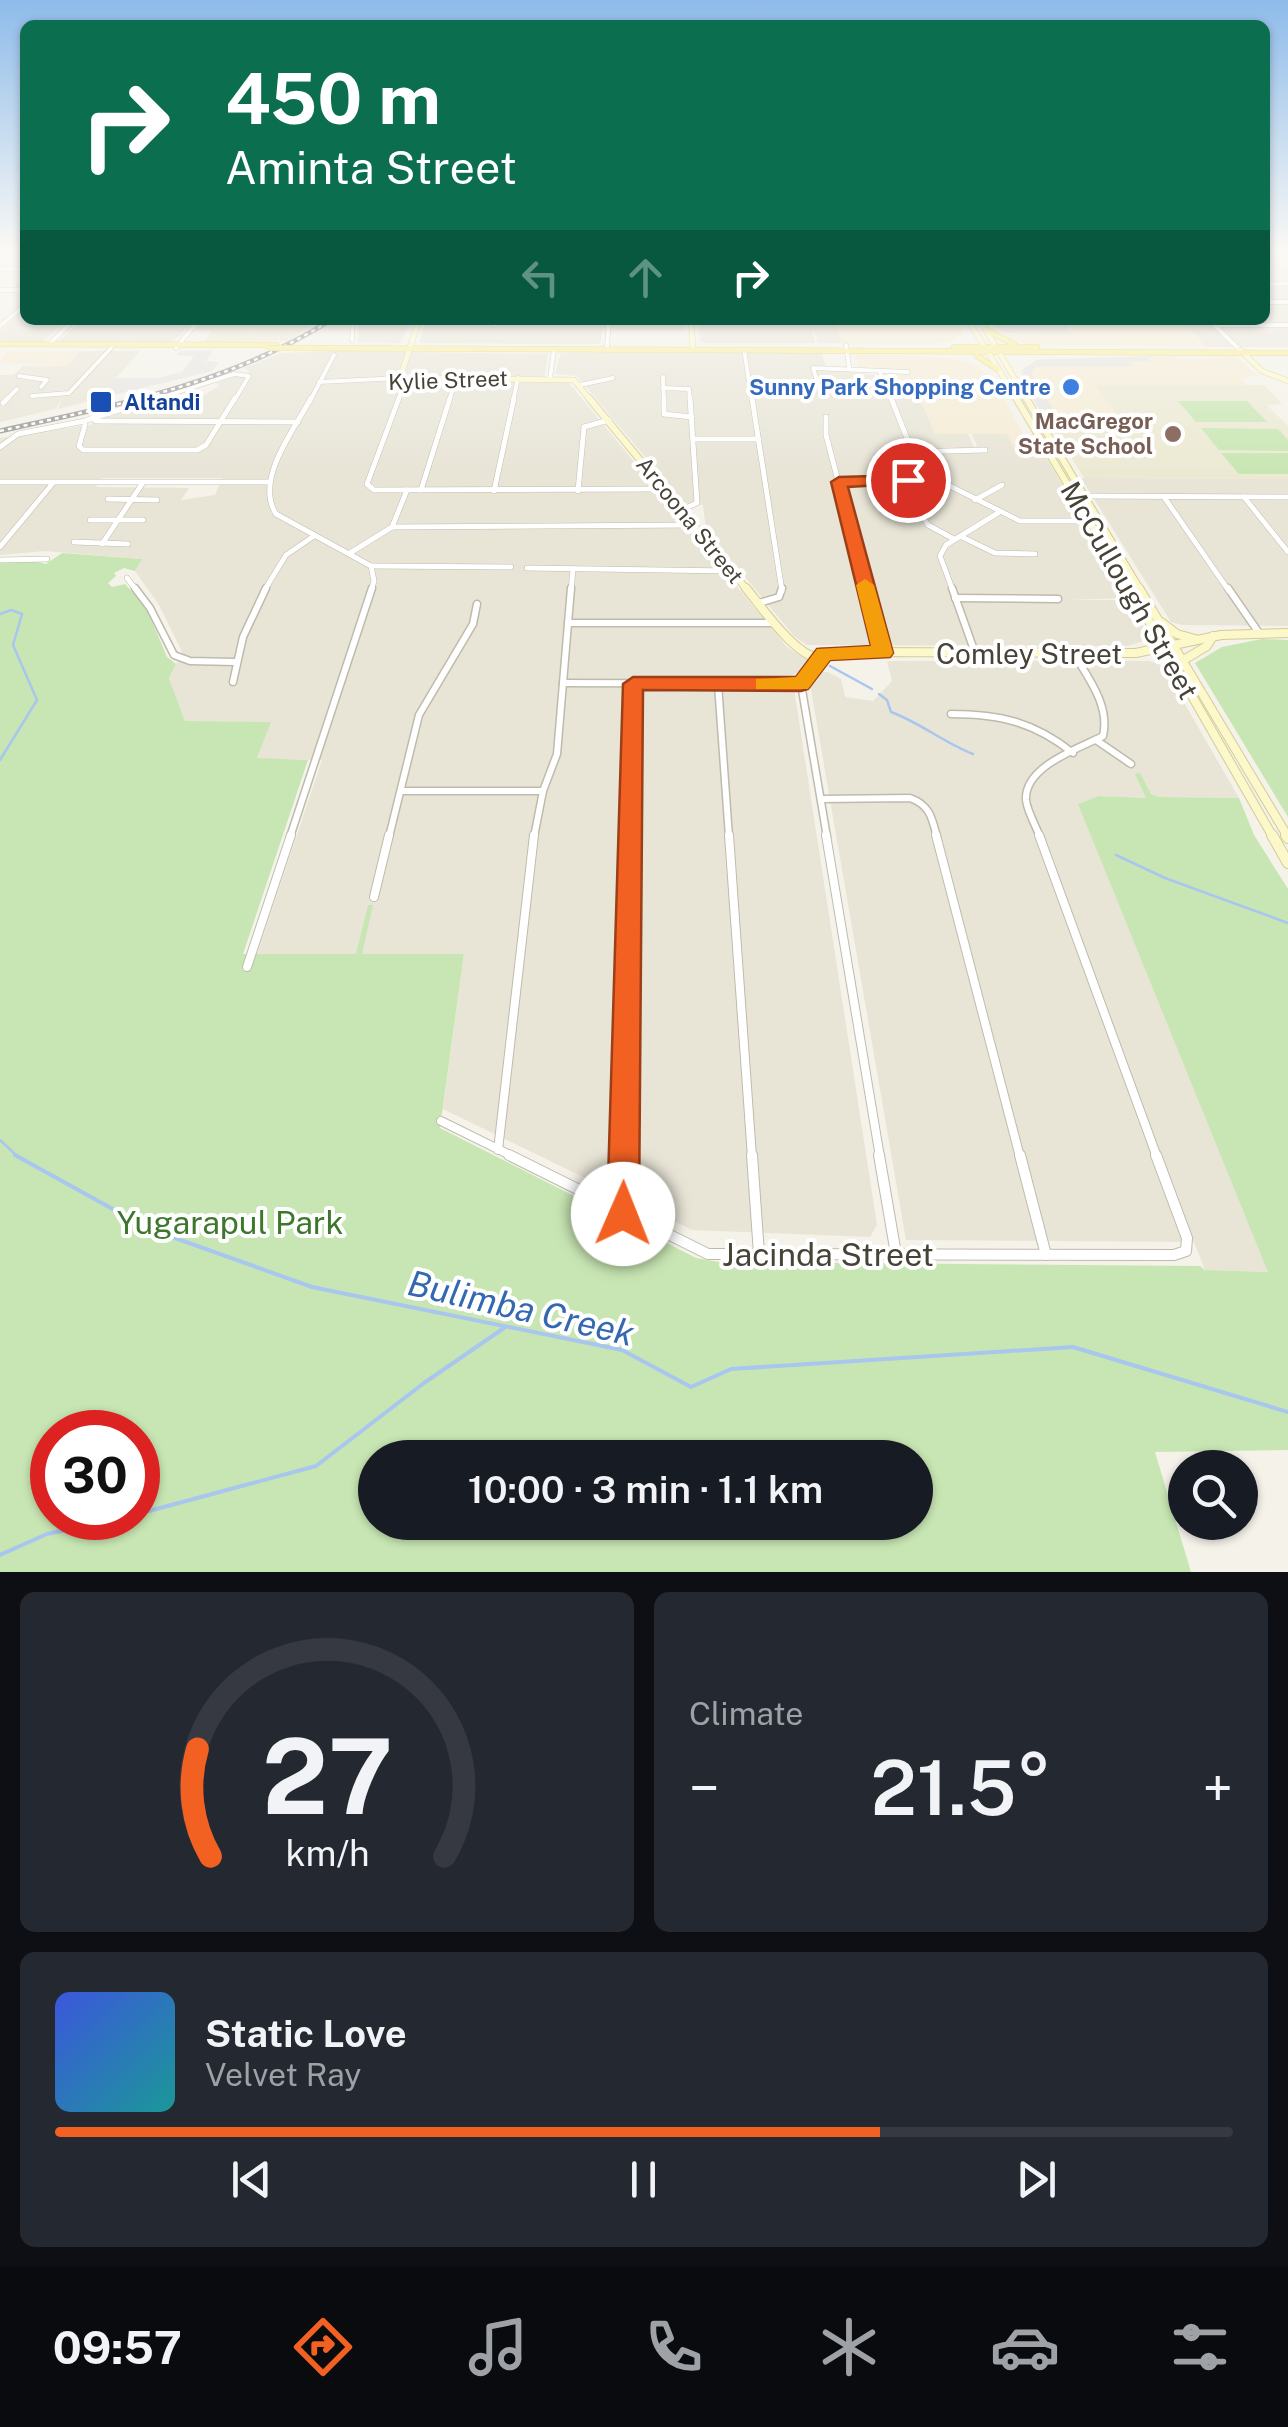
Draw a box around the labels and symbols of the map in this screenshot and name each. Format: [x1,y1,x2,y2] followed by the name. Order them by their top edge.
[388,365,508,395] street label: Kylie Street
[749,374,1051,400] place label: Sunny Park Shopping Centre
[1060,376,1082,398] marker: Sunny Park Shopping Centre
[88,389,114,415] marker: Altandi
[124,389,200,415] place label: Altandi
[1018,408,1153,459] place label: MacGregor State School
[1162,423,1184,445] marker: MacGregor State School
[866,438,951,523] pin
[631,451,749,589] street label: Arcoona Street
[1054,475,1206,705] street label: McCullough Street
[936,637,1122,670] street label: Comley Street
[571,1162,675,1266] position arrow
[117,1204,343,1241] park label: Yugarapul Park
[722,1236,934,1273] street label: Jacinda Street
[404,1262,638,1354] water label: Bulimba Creek
[30,1410,160,1540] speed limit sign: 30

